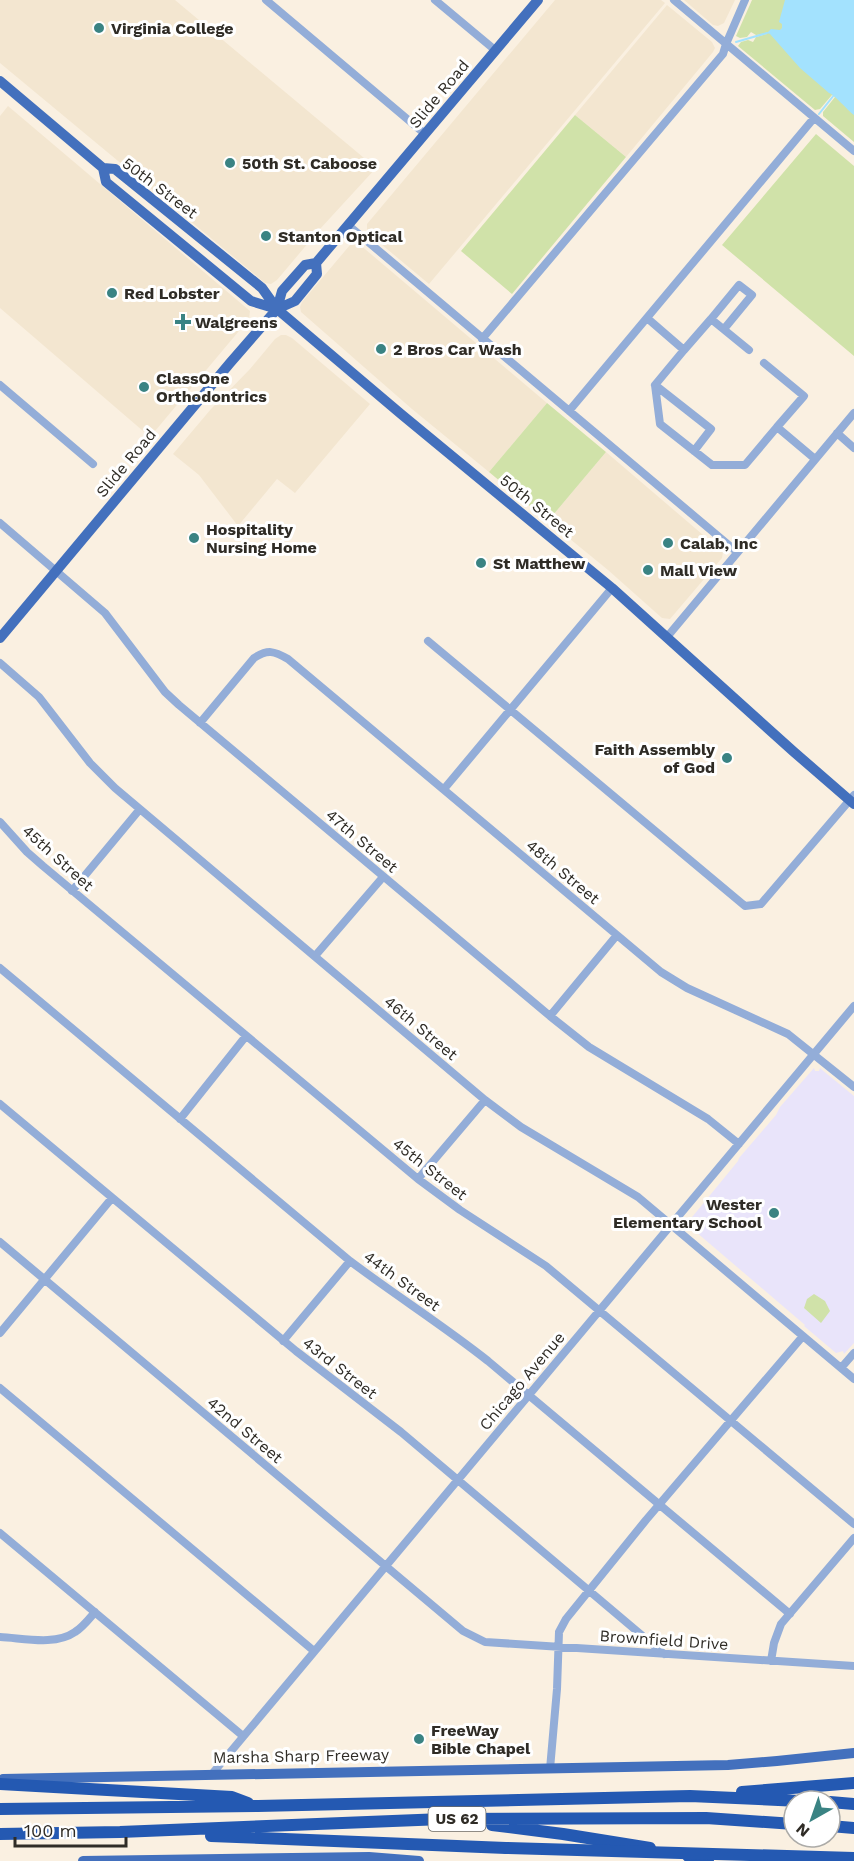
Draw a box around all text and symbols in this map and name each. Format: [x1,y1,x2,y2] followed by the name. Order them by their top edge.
[111,19,234,38] place label: Virginia College
[92,21,106,35] marker: Virginia College
[405,56,473,132] street label: Slide Road
[119,153,202,223] street label: 50th Street
[242,154,377,173] place label: 50th St. Caboose
[223,156,237,170] marker: 50th St. Caboose
[278,227,403,246] place label: Stanton Optical
[259,229,273,243] marker: Stanton Optical
[124,284,220,303] place label: Red Lobster
[105,286,119,300] marker: Red Lobster
[195,313,278,332] place label: Walgreens
[176,315,190,329] marker: Walgreens
[393,340,522,359] place label: 2 Bros Car Wash
[374,342,388,356] marker: 2 Bros Car Wash
[156,369,267,406] place label: ClassOne Orthodontrics
[137,380,151,394] marker: ClassOne Orthodontrics
[92,425,160,501] street label: Slide Road
[496,470,578,542] street label: 50th Street
[206,520,317,557] place label: Hospitality Nursing Home
[187,531,201,545] marker: Hospitality Nursing Home
[680,534,758,553] place label: Calab, Inc
[661,536,675,550] marker: Calab, Inc
[493,554,586,573] place label: St Matthew
[474,556,488,570] marker: St Matthew
[660,561,738,580] place label: Mall View
[641,563,655,577] marker: Mall View
[595,740,716,777] place label: Faith Assembly of God
[720,751,734,765] marker: Faith Assembly of God
[322,805,402,877] street label: 47th Street
[18,821,98,895] street label: 45th Street
[522,836,604,908] street label: 48th Street
[381,992,462,1064] street label: 46th Street
[389,1134,471,1204] street label: 45th Street
[613,1195,763,1232] place label: Wester Elementary School
[767,1206,781,1220] marker: Wester Elementary School
[360,1247,444,1315] street label: 44th Street
[475,1328,569,1434] street label: Chicago Avenue
[299,1333,381,1403] street label: 43rd Street
[203,1393,287,1467] street label: 42nd Street
[599,1626,729,1654] street label: Brownfield Drive
[431,1721,531,1758] place label: FreeWay Bible Chapel
[412,1732,426,1746] marker: FreeWay Bible Chapel
[213,1745,390,1767] street label: Marsha Sharp Freeway
[782,1789,842,1849] north arrow
[428,1807,486,1831] road number: US 62
[15,1810,126,1848] scale bar
[792,1819,813,1841] text: N
[24,1820,77,1841] text: 100 m

